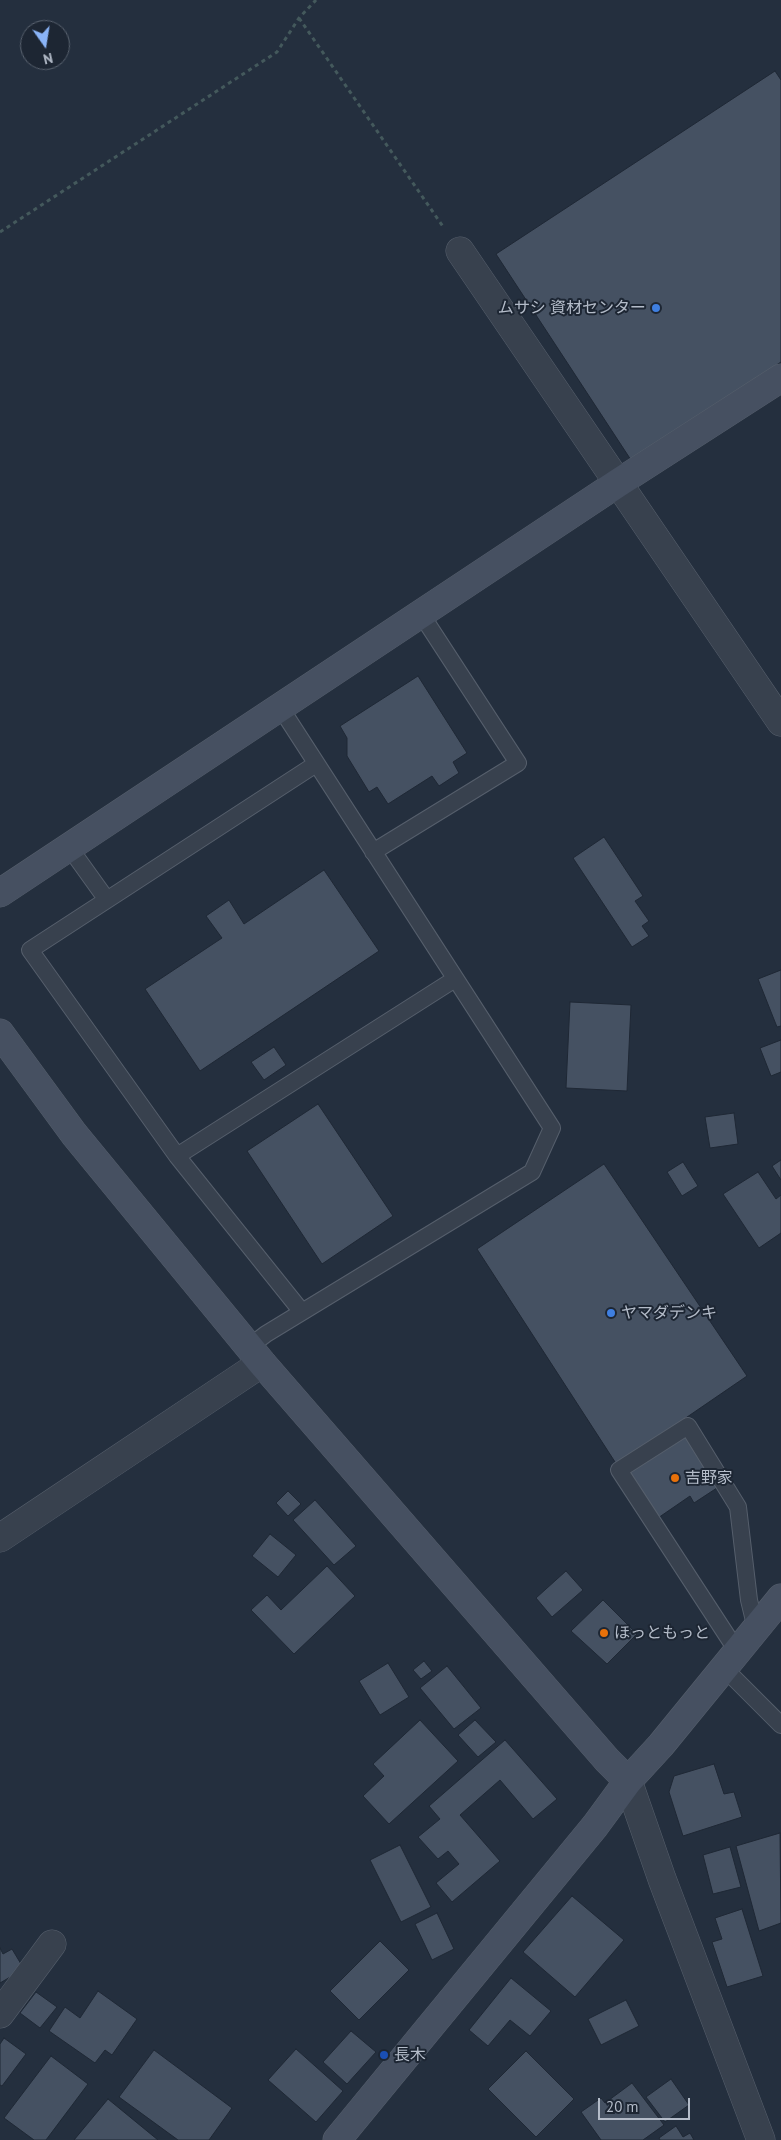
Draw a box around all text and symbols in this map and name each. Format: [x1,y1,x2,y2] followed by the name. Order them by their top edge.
[20,20,70,70] north arrow
[42,49,55,68] text: N
[498,298,646,318] place label: ムサシ 資材センター
[650,302,662,314] marker: ムサシ 資材センター
[621,1303,717,1323] place label: ヤマダデンキ
[605,1307,617,1319] marker: ヤマダデンキ
[685,1468,733,1488] place label: 吉野家
[669,1472,681,1484] marker: 吉野家
[614,1623,710,1643] place label: ほっともっと
[598,1627,610,1639] marker: ほっともっと
[394,2045,426,2065] place label: 長木
[378,2049,390,2061] marker: 長木
[601,2088,694,2120] scale bar
[606,2097,639,2116] text: 20 m

